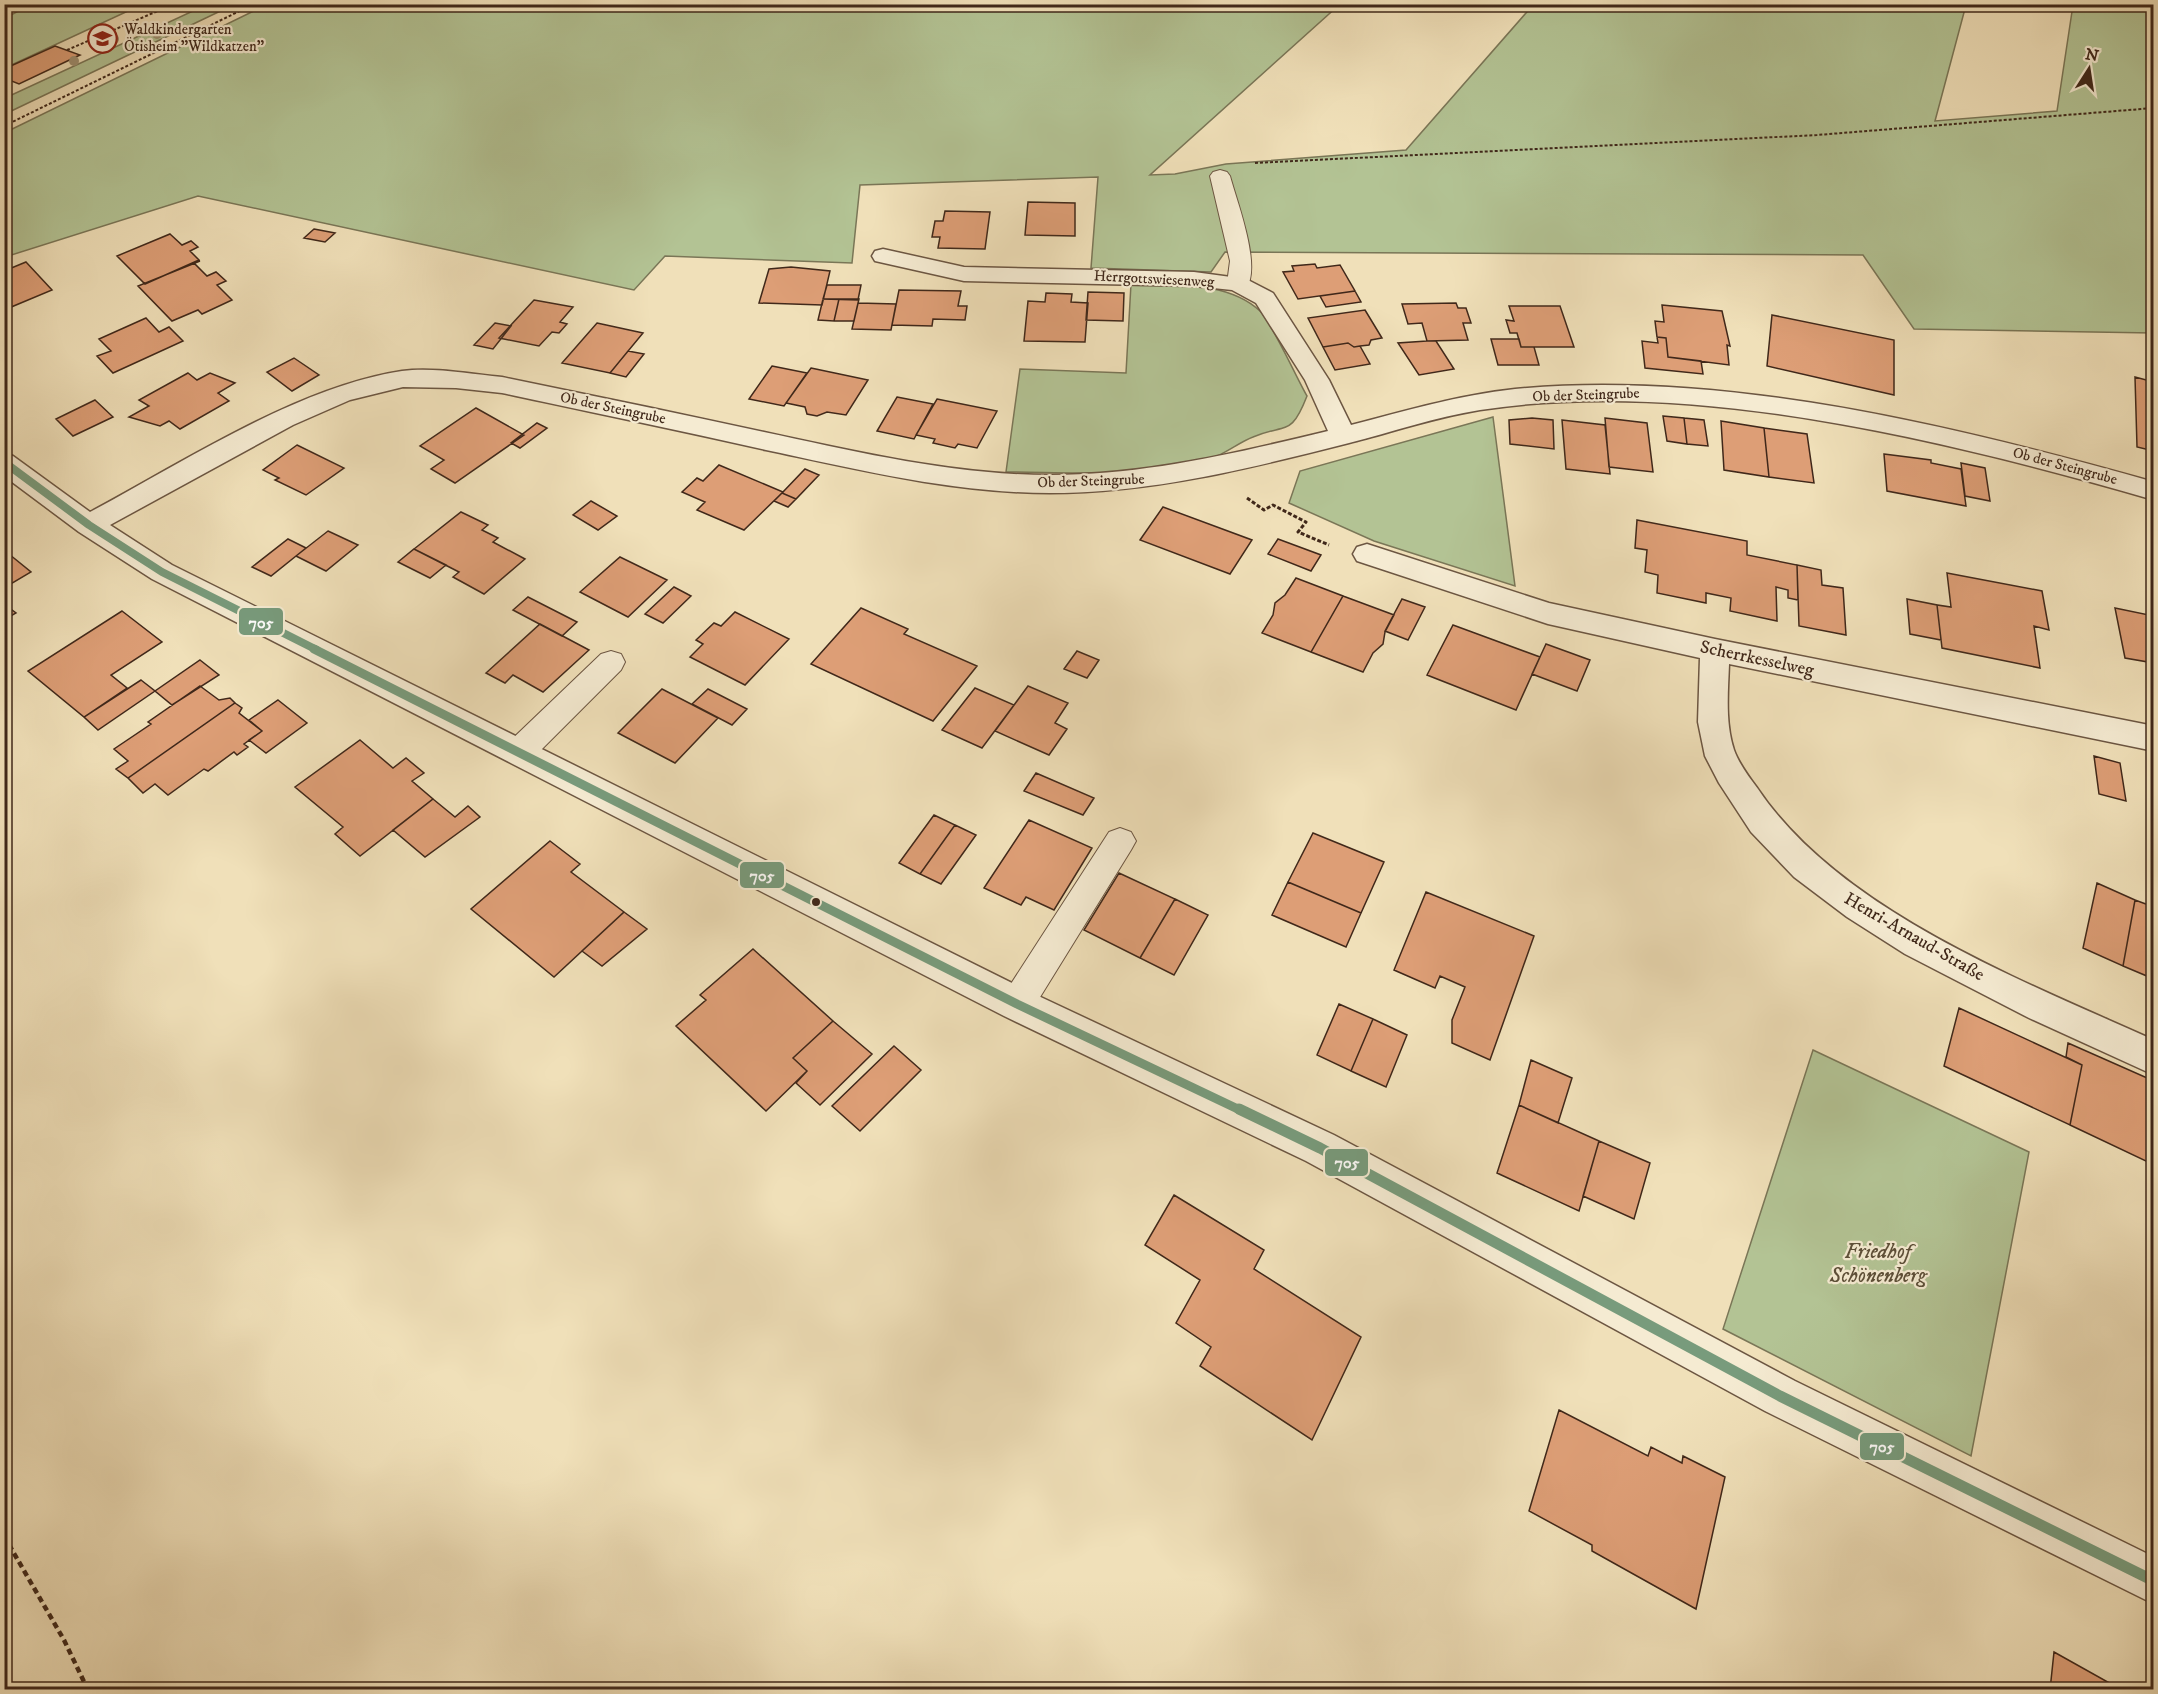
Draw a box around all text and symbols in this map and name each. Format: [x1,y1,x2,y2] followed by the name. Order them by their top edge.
[123,20,264,56] place label: Waldkindergarten Ötisheim "Wildkatzen"
[87,22,119,54] school or university icon: Waldkindergarten Ötisheim "Wildkatzen"
[2059,39,2119,99] north arrow
[2083,44,2100,66] text: N
[1093,266,1215,292] street label: Herrgottswiesenweg
[1532,384,1640,406] street label: Ob der Steingrube
[559,388,667,428] street label: Ob der Steingrube
[2011,443,2119,489] street label: Ob der Steingrube
[1037,470,1145,492] street label: Ob der Steingrube
[238,607,284,636] line badge: 705
[249,613,274,633] text: 705
[1698,636,1816,682] street label: Scherrkesselweg
[739,861,785,889] line badge: 705
[750,866,775,886] text: 705
[1840,888,1988,986] street label: Henri-Arnaud-Straße
[810,896,822,908] unlabelled marker
[1324,1148,1369,1177] line badge: 705
[1335,1153,1360,1173] text: 705
[1829,1239,1928,1289] park label: Friedhof Schönenberg
[1859,1432,1905,1461] line badge: 705
[1870,1437,1895,1457] text: 705

